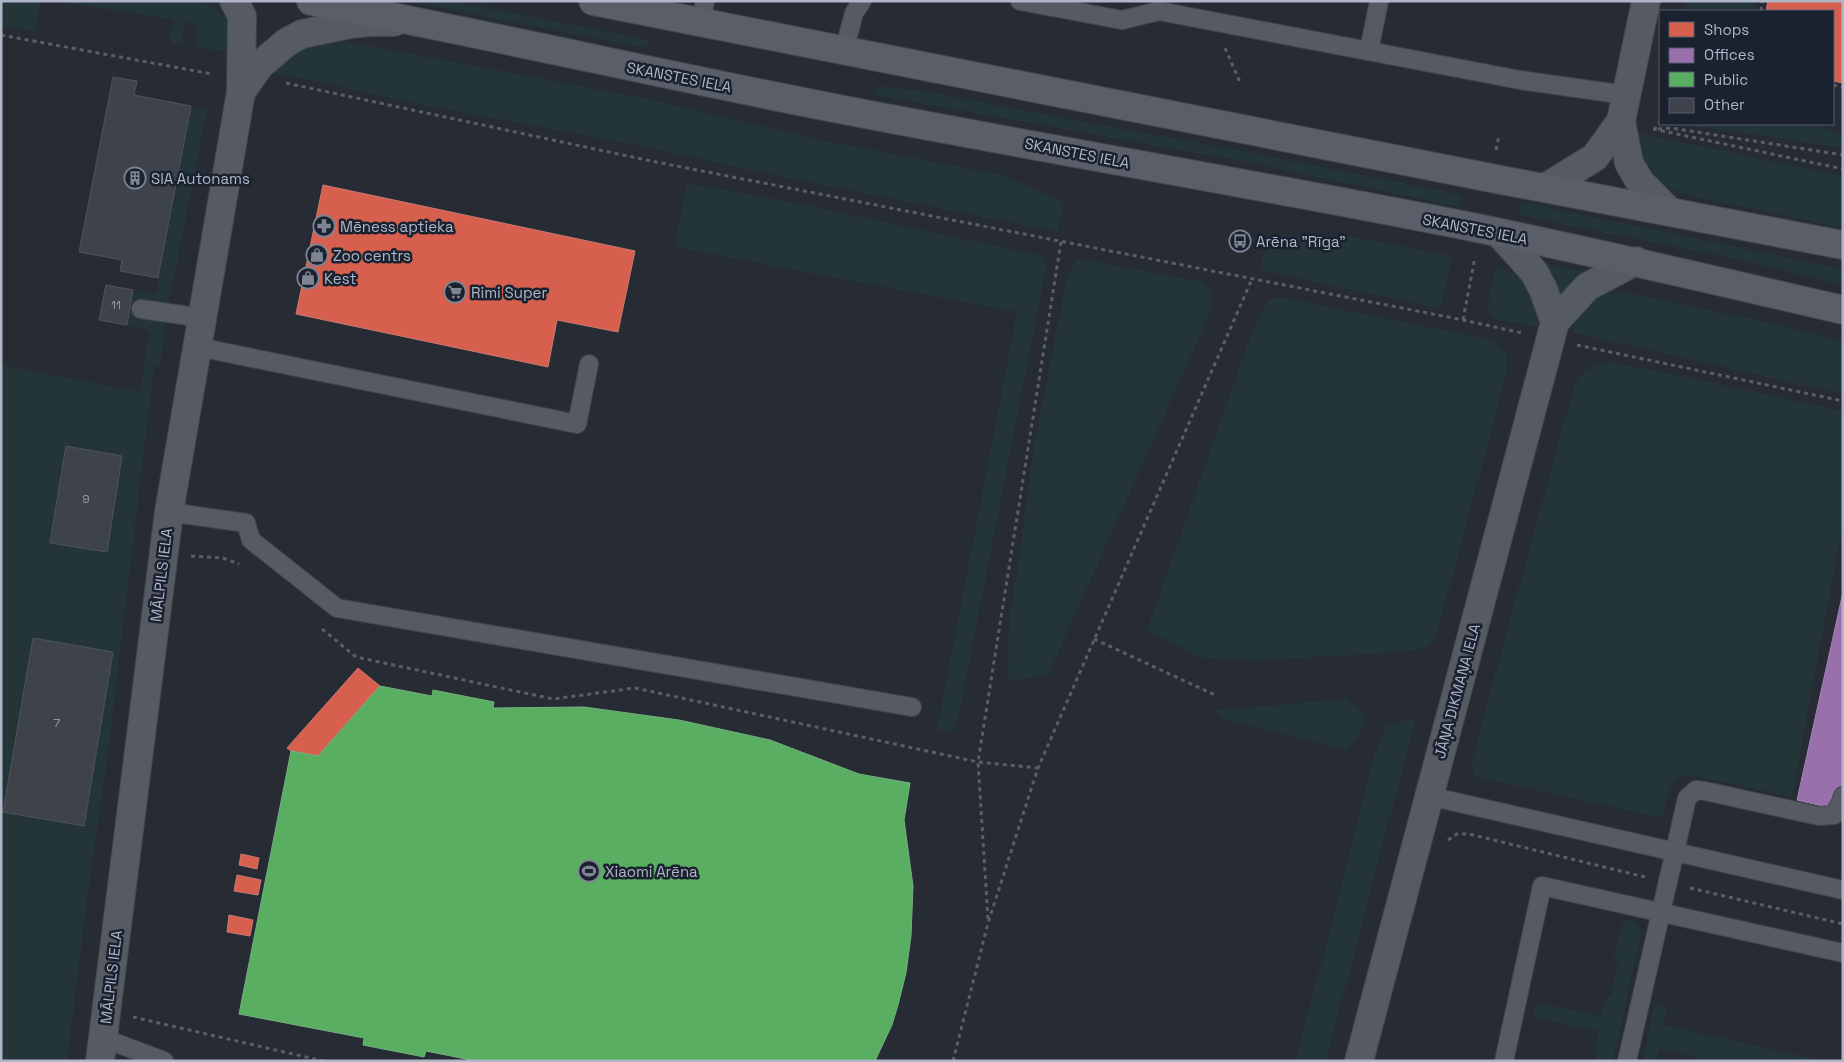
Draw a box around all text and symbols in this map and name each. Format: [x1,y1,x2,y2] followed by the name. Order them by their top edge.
[1659,10,1834,125] legend
[1704,20,1749,39] text: Shops
[1704,45,1755,64] text: Offices
[625,58,734,97] street label: SKANSTES IELA
[1704,70,1748,89] text: Public
[1704,95,1745,114] text: Other
[1023,134,1132,173] street label: SKANSTES IELA
[123,166,147,190] building icon: SIA Autonams
[151,169,250,188] place label: SIA Autonams
[1421,210,1530,249] street label: SKANSTES IELA
[312,214,336,238] pharmacy icon: Mēness aptieka
[340,217,454,236] place label: Mēness aptieka
[1228,229,1252,253] bus stop icon: Arēna "Rīga"
[1256,232,1346,251] place label: Arēna "Rīga"
[305,243,329,267] shop icon: Zoo centrs
[333,246,411,265] place label: Zoo centrs
[296,266,320,290] shop icon: Kest
[324,269,356,288] place label: Kest
[443,280,467,304] supermarket icon: Rimi Super
[471,283,547,302] place label: Rimi Super
[111,297,121,313] house number: 11
[82,491,90,507] house number: 9
[146,527,176,623] street label: MĀLPILS IELA
[1430,621,1484,761] street label: JĀŅA DIKMAŅA IELA
[54,715,61,731] house number: 7
[577,859,601,883] sports icon: Xiaomi Arēna
[605,862,698,881] place label: Xiaomi Arēna
[96,929,126,1025] street label: MĀLPILS IELA

